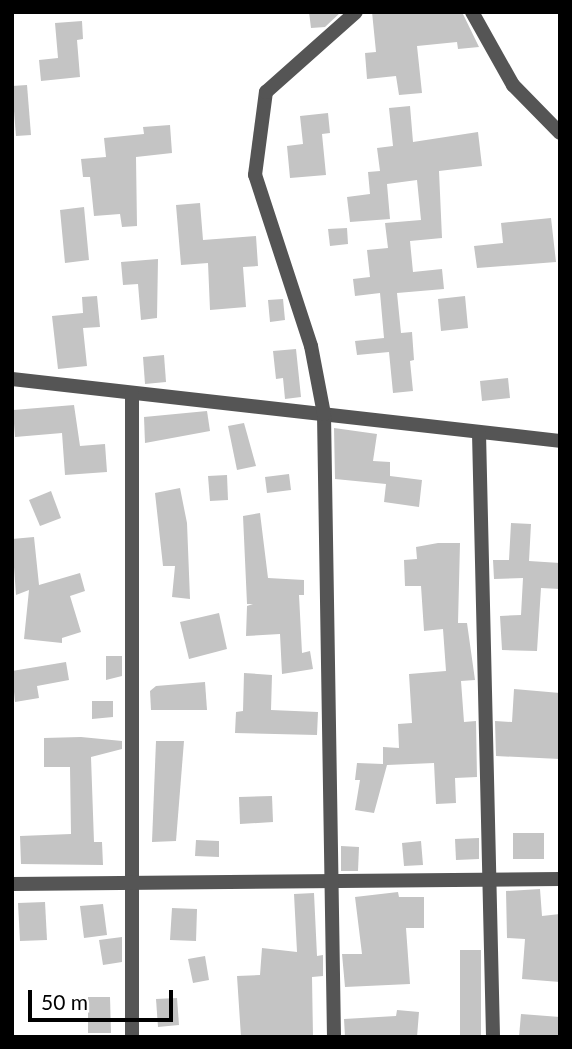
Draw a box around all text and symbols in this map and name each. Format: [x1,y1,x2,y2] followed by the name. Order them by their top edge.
[32,976,177,1020] scale bar
[41,989,88,1014] text: 50 m

